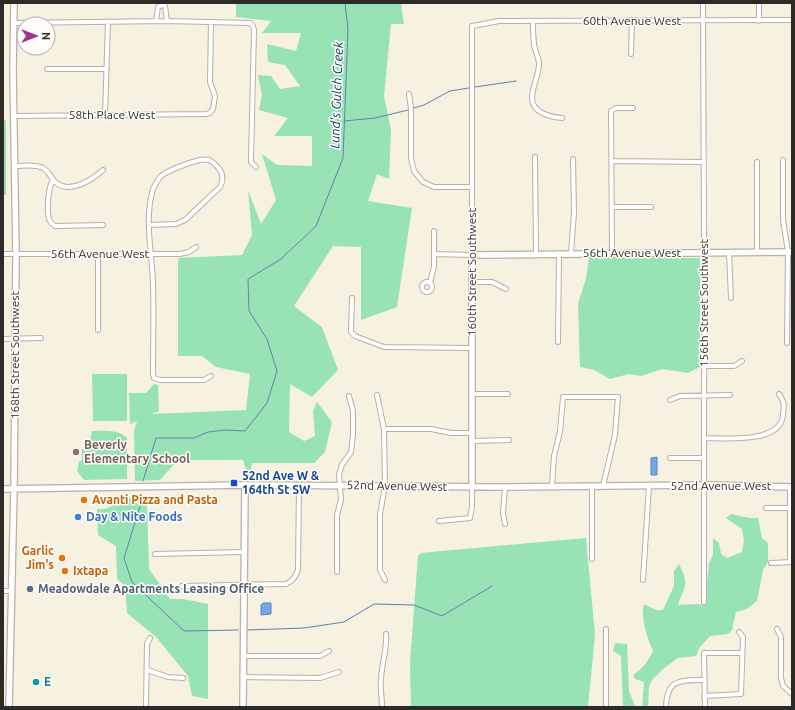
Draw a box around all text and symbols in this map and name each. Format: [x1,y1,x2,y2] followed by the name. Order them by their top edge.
[583,14,682,27] street label: 60th Avenue West
[16,16,56,56] north arrow
[40,32,52,40] text: N
[327,41,345,149] water label: Lund's Gulch Creek
[69,108,156,121] street label: 58th Place West
[465,207,478,336] street label: 160th Street Southwest
[697,238,710,367] street label: 156th Street Southwest
[583,246,682,259] street label: 56th Avenue West
[51,247,150,260] street label: 56th Avenue West
[8,290,21,419] street label: 168th Street Southwest
[84,438,190,465] place label: Beverly Elementary School
[71,447,81,457] marker: Beverly Elementary School
[242,469,320,496] place label: 52nd Ave W & 164th St SW
[229,478,239,488] marker: 52nd Ave W & 164th St SW
[346,478,448,493] street label: 52nd Avenue West
[671,479,772,492] street label: 52nd Avenue West
[92,493,218,506] place label: Avanti Pizza and Pasta
[79,495,89,505] marker: Avanti Pizza and Pasta
[86,510,183,523] place label: Day & Nite Foods
[73,512,83,522] marker: Day & Nite Foods
[21,544,54,571] place label: Garlic Jim's
[57,553,67,563] marker: Garlic Jim's
[73,564,108,577] place label: Ixtapa
[60,566,70,576] marker: Ixtapa
[38,582,264,595] place label: Meadowdale Apartments Leasing Office
[25,584,35,594] marker: Meadowdale Apartments Leasing Office
[44,675,51,688] place label: E
[31,677,41,687] marker: E

